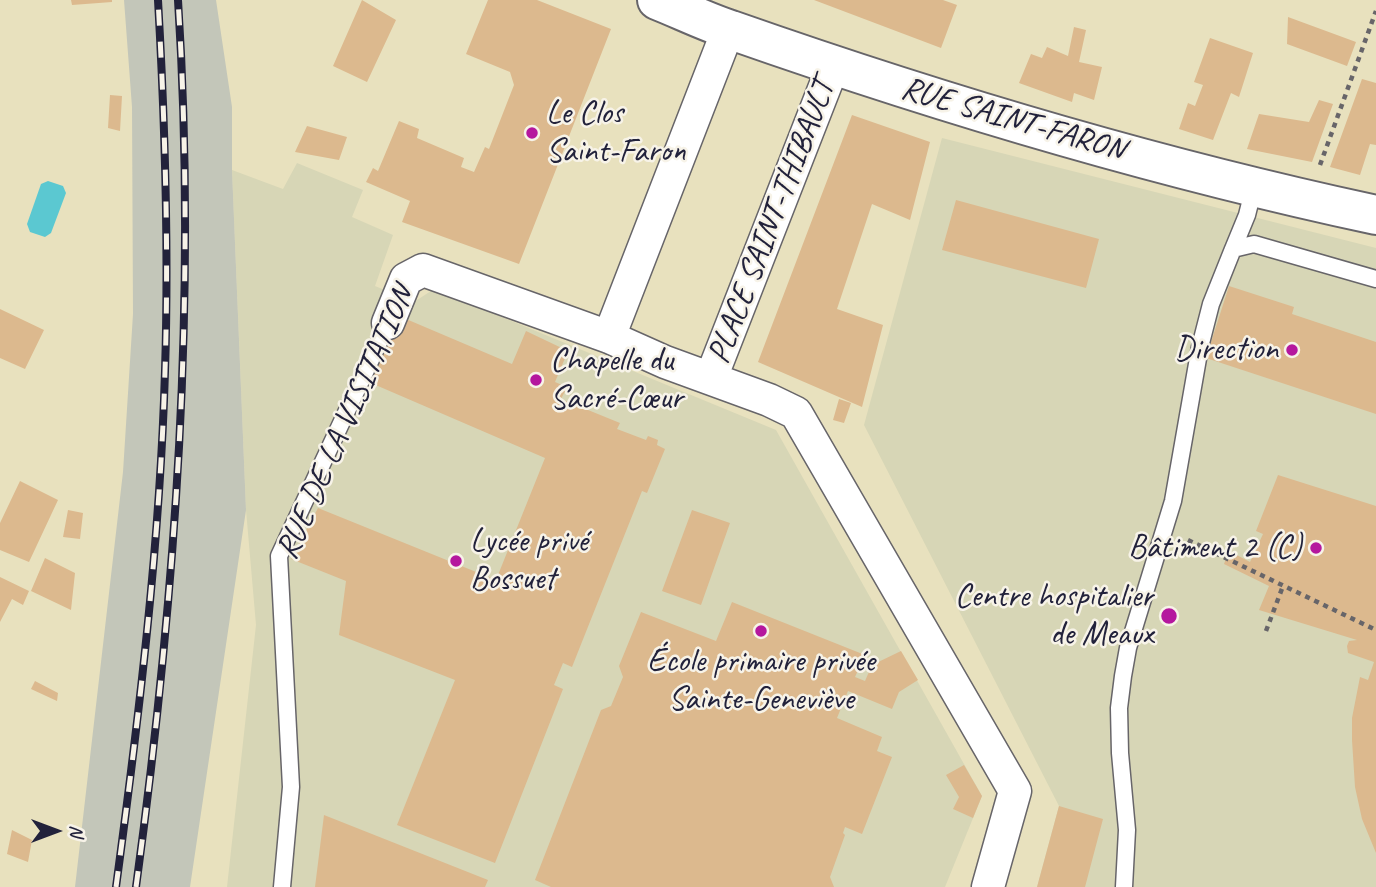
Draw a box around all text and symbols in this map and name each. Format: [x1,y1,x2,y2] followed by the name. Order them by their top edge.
[897,69,1129,171] street label: RUE SAINT-FARON
[700,75,844,369] street label: PLACE SAINT-THIBAULT
[546,94,686,172] place label: Le Clos Saint-Faron
[524,125,540,141] marker: Le Clos Saint-Faron
[268,281,424,565] street label: RUE DE LA VISITATION
[1174,330,1278,370] place label: Direction
[550,341,683,419] place label: Chapelle du Sacré-Cœur
[1284,342,1300,358] marker: Direction
[528,372,544,388] marker: Chapelle du Sacré-Cœur
[470,522,588,600] place label: Lycée privé Bossuet
[1128,528,1302,568] place label: Bâtiment 2 (C)
[1308,540,1324,556] marker: Bâtiment 2 (C)
[448,553,464,569] marker: Lycée privé Bossuet
[955,577,1153,655] place label: Centre hospitalier de Meaux
[1159,606,1179,626] marker: Centre hospitalier de Meaux
[753,623,769,639] marker: École primaire privée Sainte-Geneviève
[647,642,875,720] place label: École primaire privée Sainte-Geneviève
[21,796,91,866] north arrow
[65,825,89,837] text: N

